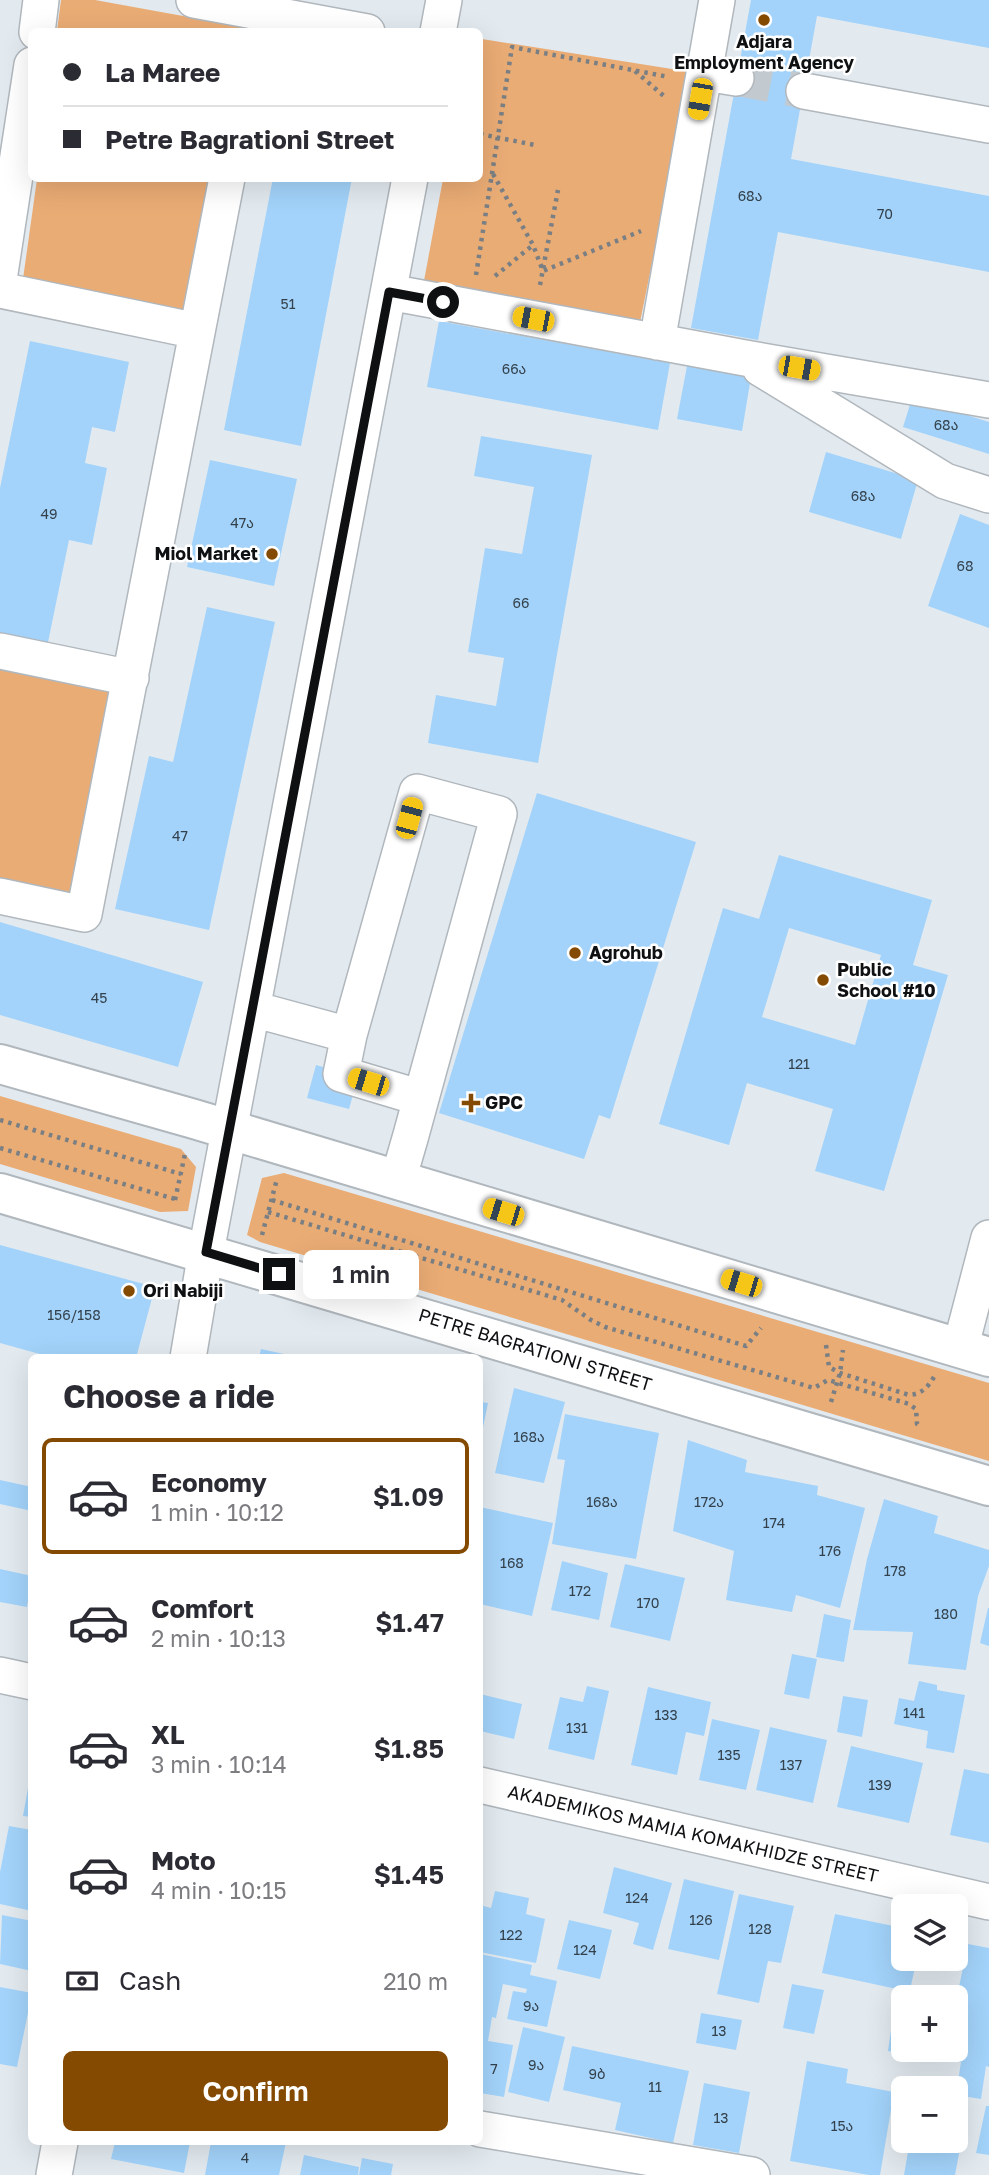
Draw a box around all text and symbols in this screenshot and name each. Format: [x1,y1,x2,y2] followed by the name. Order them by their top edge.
[756,12,772,28] marker: Adjara Employment Agency
[674,30,854,73] place label: Adjara Employment Agency
[105,57,220,88] text: La Maree
[687,76,714,122] car
[105,124,394,155] text: Petre Bagrationi Street
[738,187,762,204] house number: 68ა
[877,205,893,222] house number: 70
[427,286,459,318] route start
[281,295,296,312] house number: 51
[511,305,556,333] car
[777,354,822,382] car
[502,360,526,377] house number: 66ა
[934,416,958,433] house number: 68ა
[851,487,875,504] house number: 68ა
[40,505,58,522] house number: 49
[230,514,254,531] house number: 47ა
[154,542,258,564] place label: Miol Market
[264,546,280,562] marker: Miol Market
[956,557,974,574] house number: 68
[513,594,529,611] house number: 66
[394,795,425,841] car
[172,827,188,844] house number: 47
[589,941,663,963] place label: Agrohub
[567,945,583,961] marker: Agrohub
[837,958,936,1001] place label: Public School #10
[815,972,831,988] marker: Public School #10
[91,989,107,1006] house number: 45
[788,1055,810,1072] house number: 121
[345,1066,392,1098] car
[485,1091,523,1113] place label: GPC
[463,1095,479,1111] marker: GPC
[480,1196,527,1228] car
[304,1250,419,1298] callout: 1 min
[263,1258,295,1290] route end
[332,1260,390,1288] text: 1 min
[718,1267,765,1299] car
[143,1279,223,1301] place label: Ori Nabiji
[121,1283,137,1299] marker: Ori Nabiji
[416,1303,655,1395] street label: PETRE BAGRATIONI STREET
[47,1306,101,1323] house number: 156/158
[63,1377,275,1415] text: Choose a ride
[513,1428,545,1445] house number: 168ა
[67,1465,130,1528] icon: car
[151,1467,267,1498] text: Economy
[373,1481,444,1512] text: $1.09
[586,1493,618,1510] house number: 168ა
[694,1493,724,1510] house number: 172ა
[151,1498,284,1526] text: 1 min · 10:12
[763,1514,785,1531] house number: 174
[819,1542,841,1559] house number: 176
[500,1554,524,1571] house number: 168
[884,1562,906,1579] house number: 178
[569,1582,591,1599] house number: 172
[67,1591,130,1654] icon: car
[151,1593,254,1624] text: Comfort
[637,1594,659,1611] house number: 170
[934,1605,958,1622] house number: 180
[375,1607,444,1638] text: $1.47
[151,1624,286,1652] text: 2 min · 10:13
[903,1704,925,1721] house number: 141
[654,1706,678,1723] house number: 133
[67,1717,130,1780] icon: car
[151,1719,185,1750] text: XL
[566,1719,588,1736] house number: 131
[374,1733,444,1764] text: $1.85
[717,1746,741,1763] house number: 135
[151,1750,287,1778] text: 3 min · 10:14
[780,1756,802,1773] house number: 137
[868,1776,892,1793] house number: 139
[506,1780,881,1886] street label: AKADEMIKOS MAMIA KOMAKHIDZE STREET
[67,1843,130,1906] icon: car
[151,1845,216,1876] text: Moto
[374,1859,444,1890] text: $1.45
[151,1876,287,1904] text: 4 min · 10:15
[625,1889,649,1906] house number: 124
[891,1894,968,2153] map controls
[891,1894,968,1971] button: layers
[689,1911,713,1928] house number: 126
[748,1920,772,1937] house number: 128
[499,1926,523,1943] house number: 122
[573,1941,597,1958] house number: 124
[63,1962,101,2000] icon: cash
[119,1965,181,1996] text: Cash
[383,1967,448,1995] text: 210 m
[891,1985,968,2062] button: +
[523,1997,539,2014] house number: 9ა
[712,2022,726,2039] house number: 13
[63,2051,448,2131] button: Confirm
[528,2056,544,2073] house number: 9ა
[490,2060,498,2077] house number: 7
[589,2065,605,2082] house number: 9ბ
[891,2076,968,2153] button: −
[648,2078,662,2095] house number: 11
[714,2109,728,2126] house number: 13
[831,2117,853,2134] house number: 15ა
[241,2149,249,2166] house number: 4

